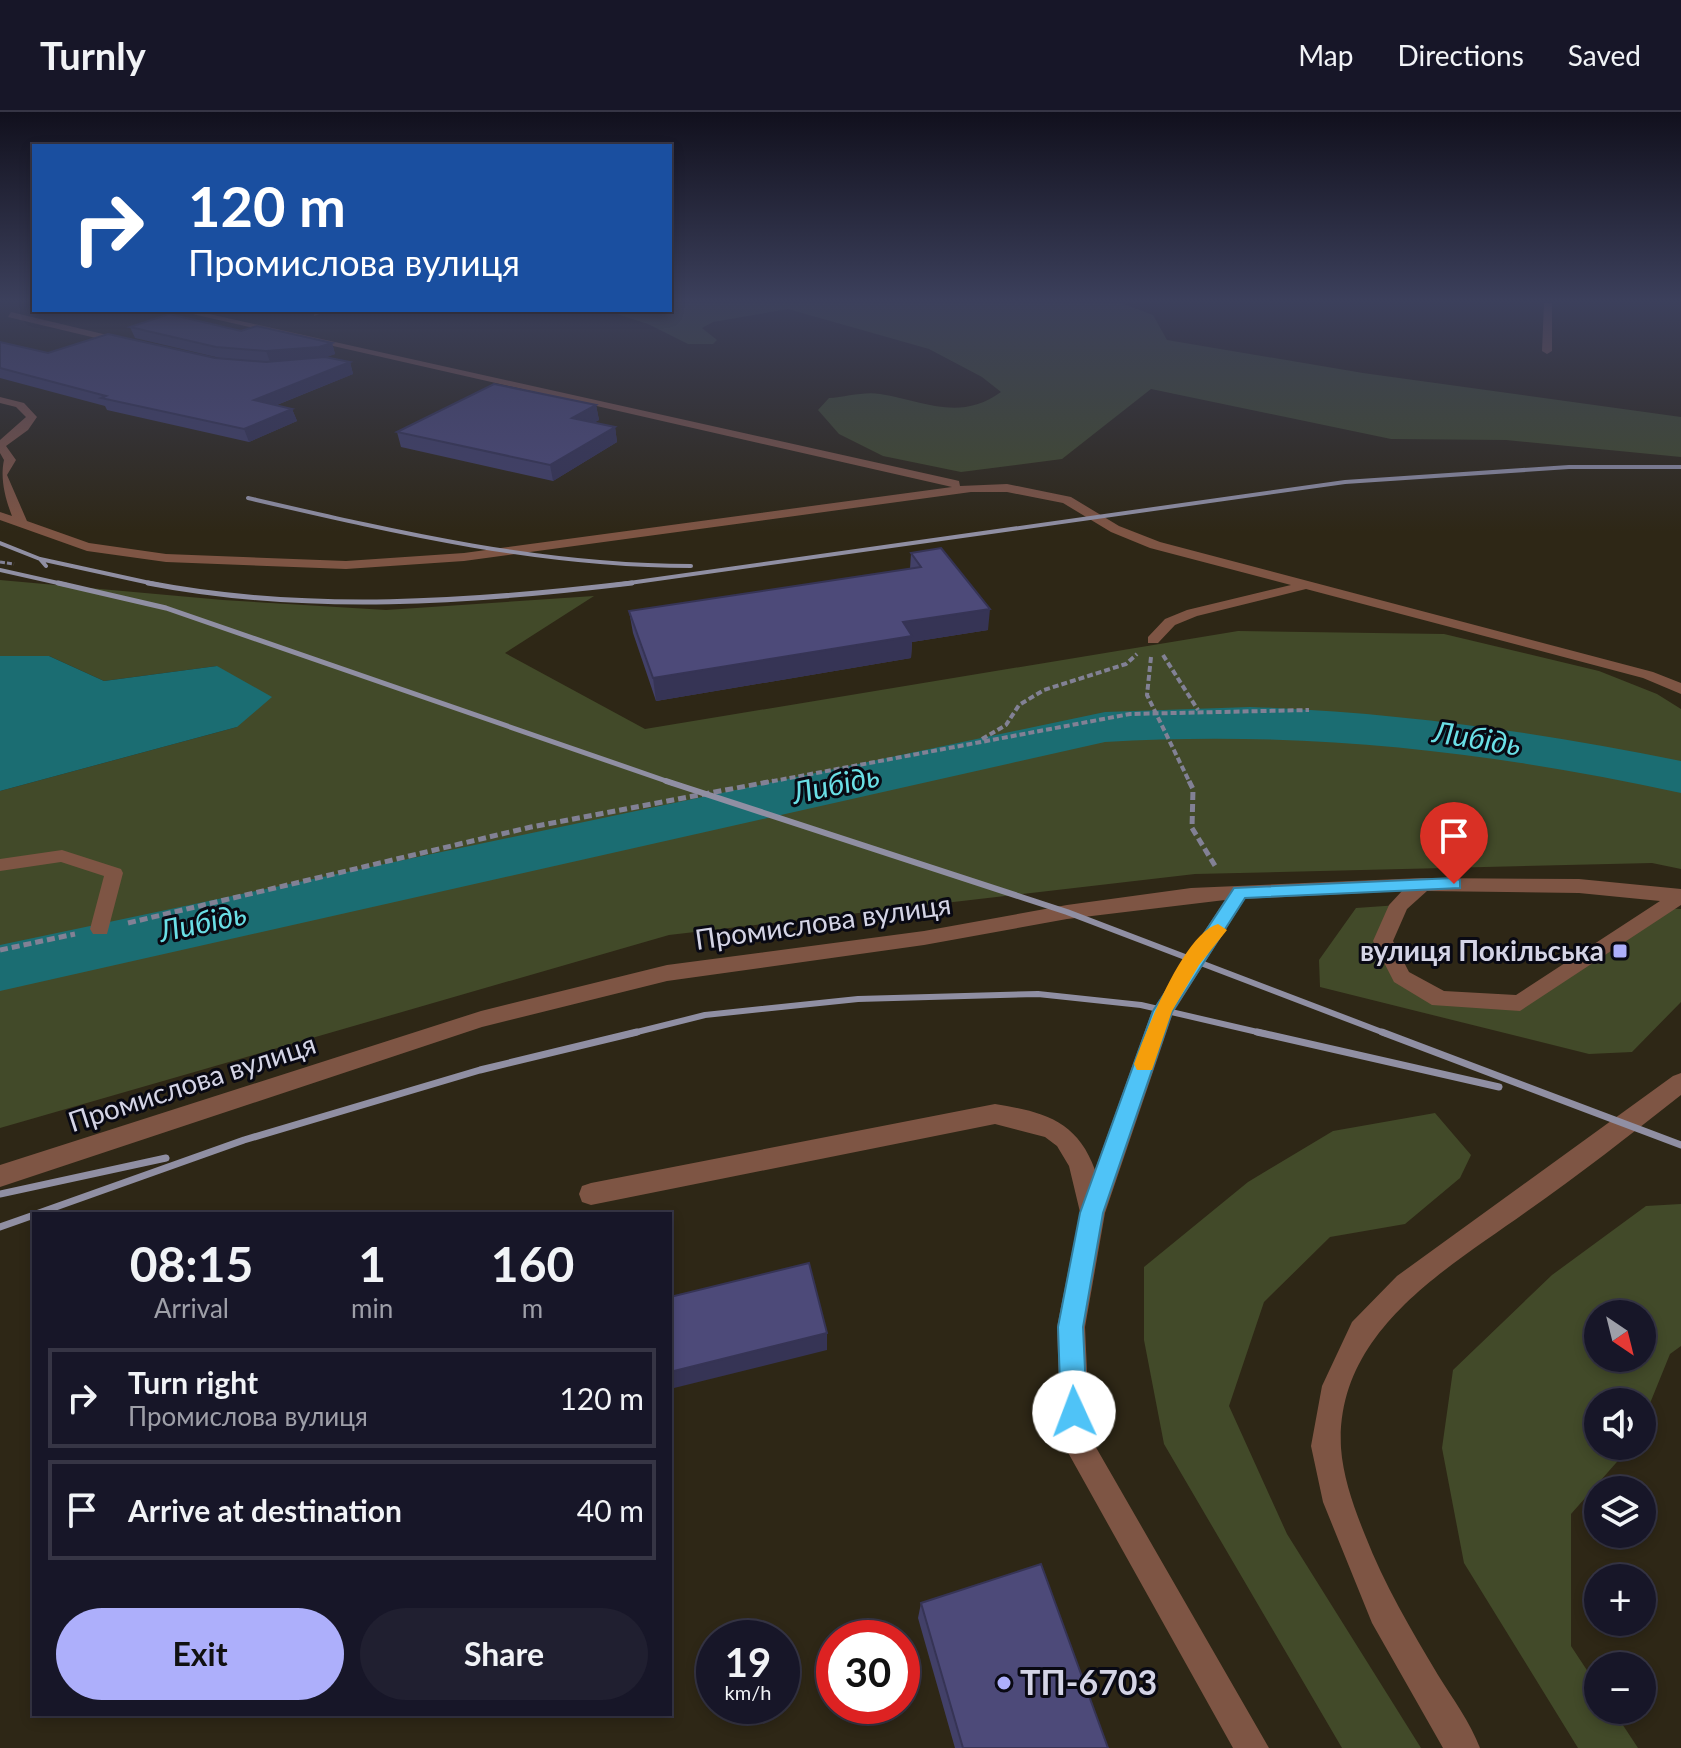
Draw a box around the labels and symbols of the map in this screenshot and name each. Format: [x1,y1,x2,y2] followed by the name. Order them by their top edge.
[1429,712,1524,762] water label: Либідь
[787,756,883,810] water label: Либідь
[1420,802,1488,884] pin
[693,886,953,956] street label: Промислова вулиця
[154,894,250,948] water label: Либідь
[1360,933,1604,967] place label: вулиця Покільська
[1611,942,1629,960] marker: вулиця Покільська
[64,1026,320,1138] street label: Промислова вулиця
[1584,1300,1656,1372] north arrow
[1032,1370,1116,1454] position arrow
[816,1620,920,1724] speed limit sign: 30
[1020,1661,1157,1702] place label: ТП-6703
[995,1674,1013,1692] marker: ТП-6703

